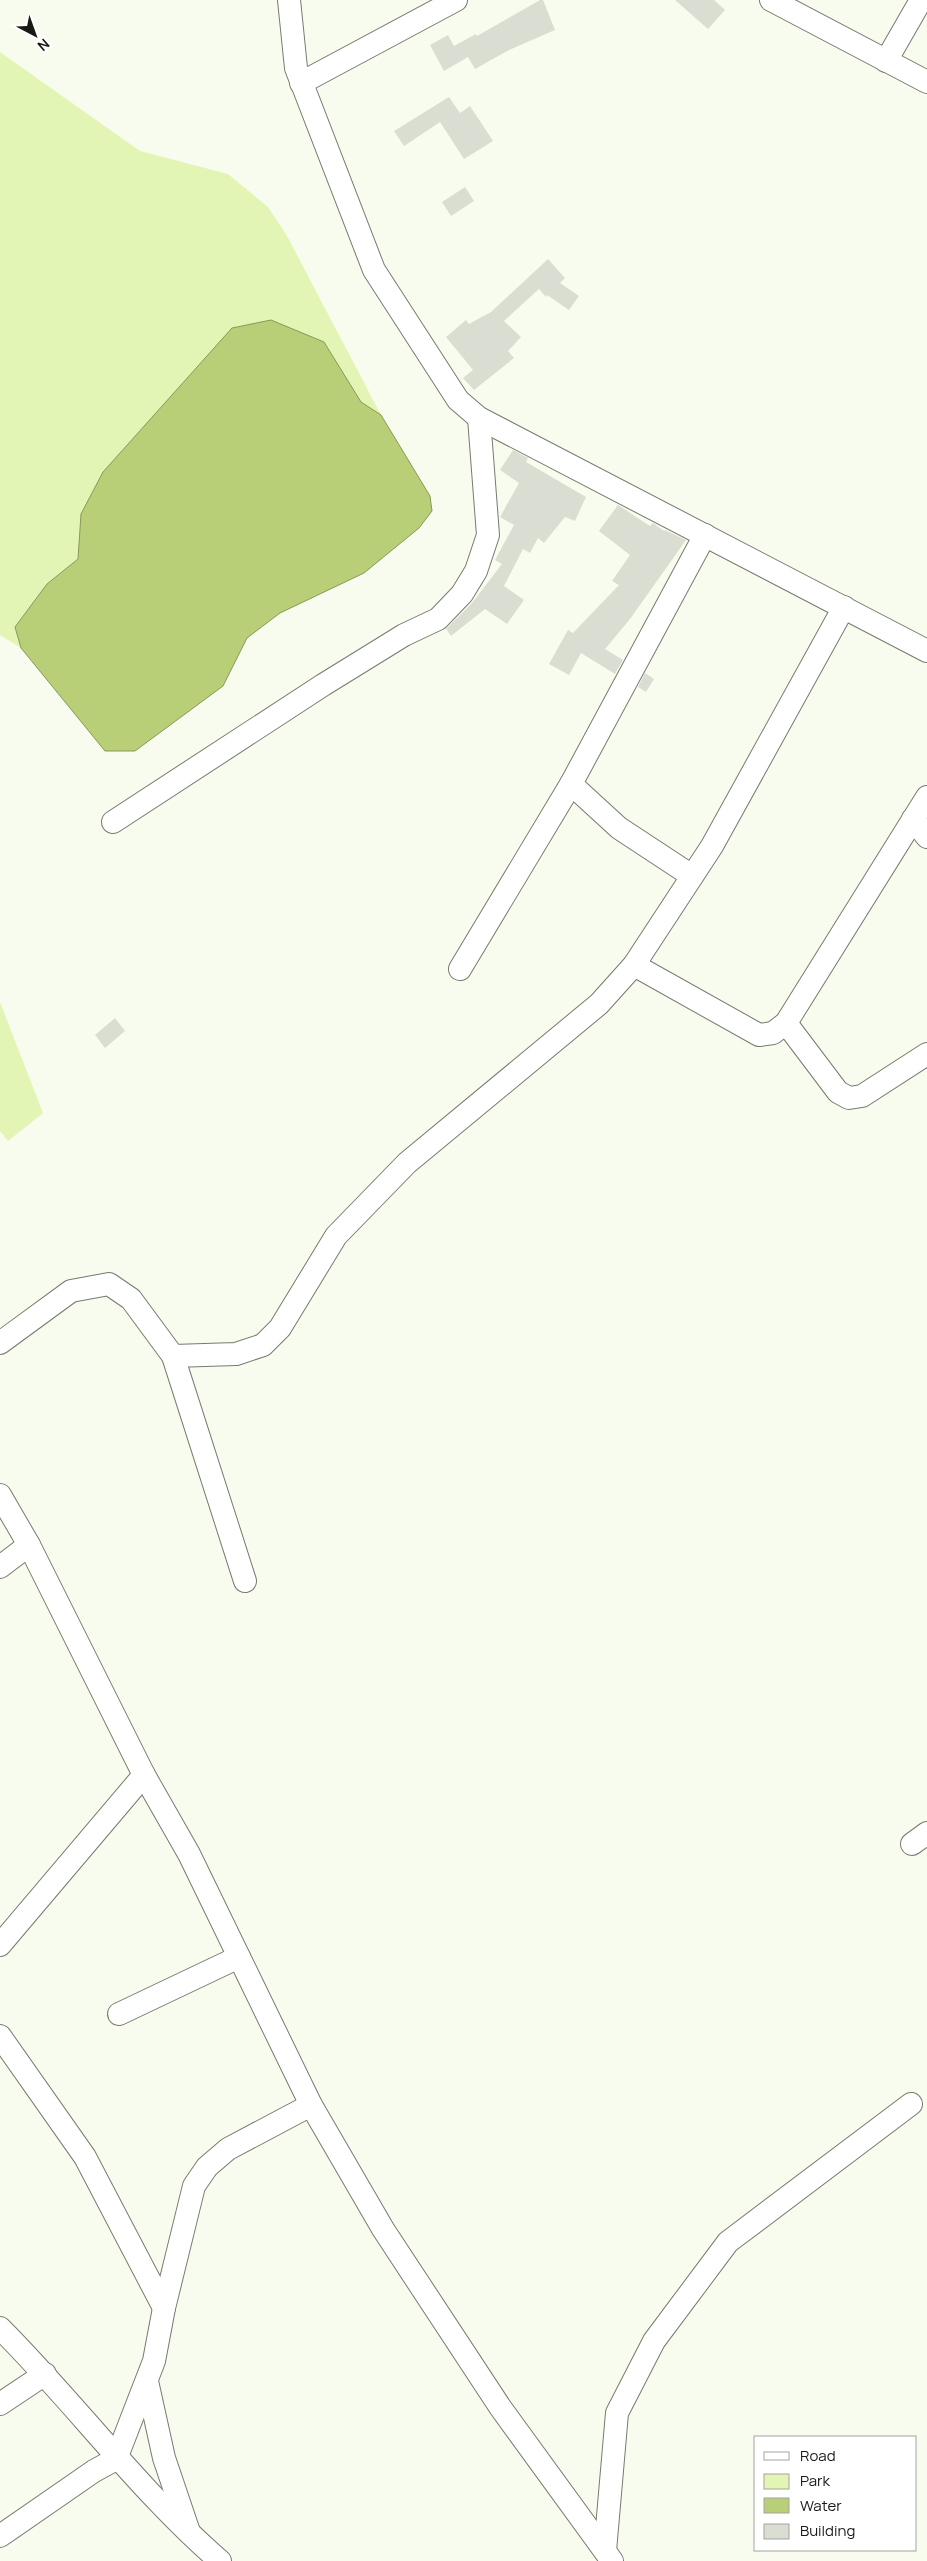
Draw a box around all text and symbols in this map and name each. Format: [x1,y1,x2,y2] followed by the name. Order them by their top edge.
[10,10,60,60] north arrow
[34,35,54,56] text: N
[754,2436,917,2551] legend
[800,2445,836,2466] text: Road
[800,2470,830,2491] text: Park
[800,2495,842,2516] text: Water
[800,2520,855,2541] text: Building

